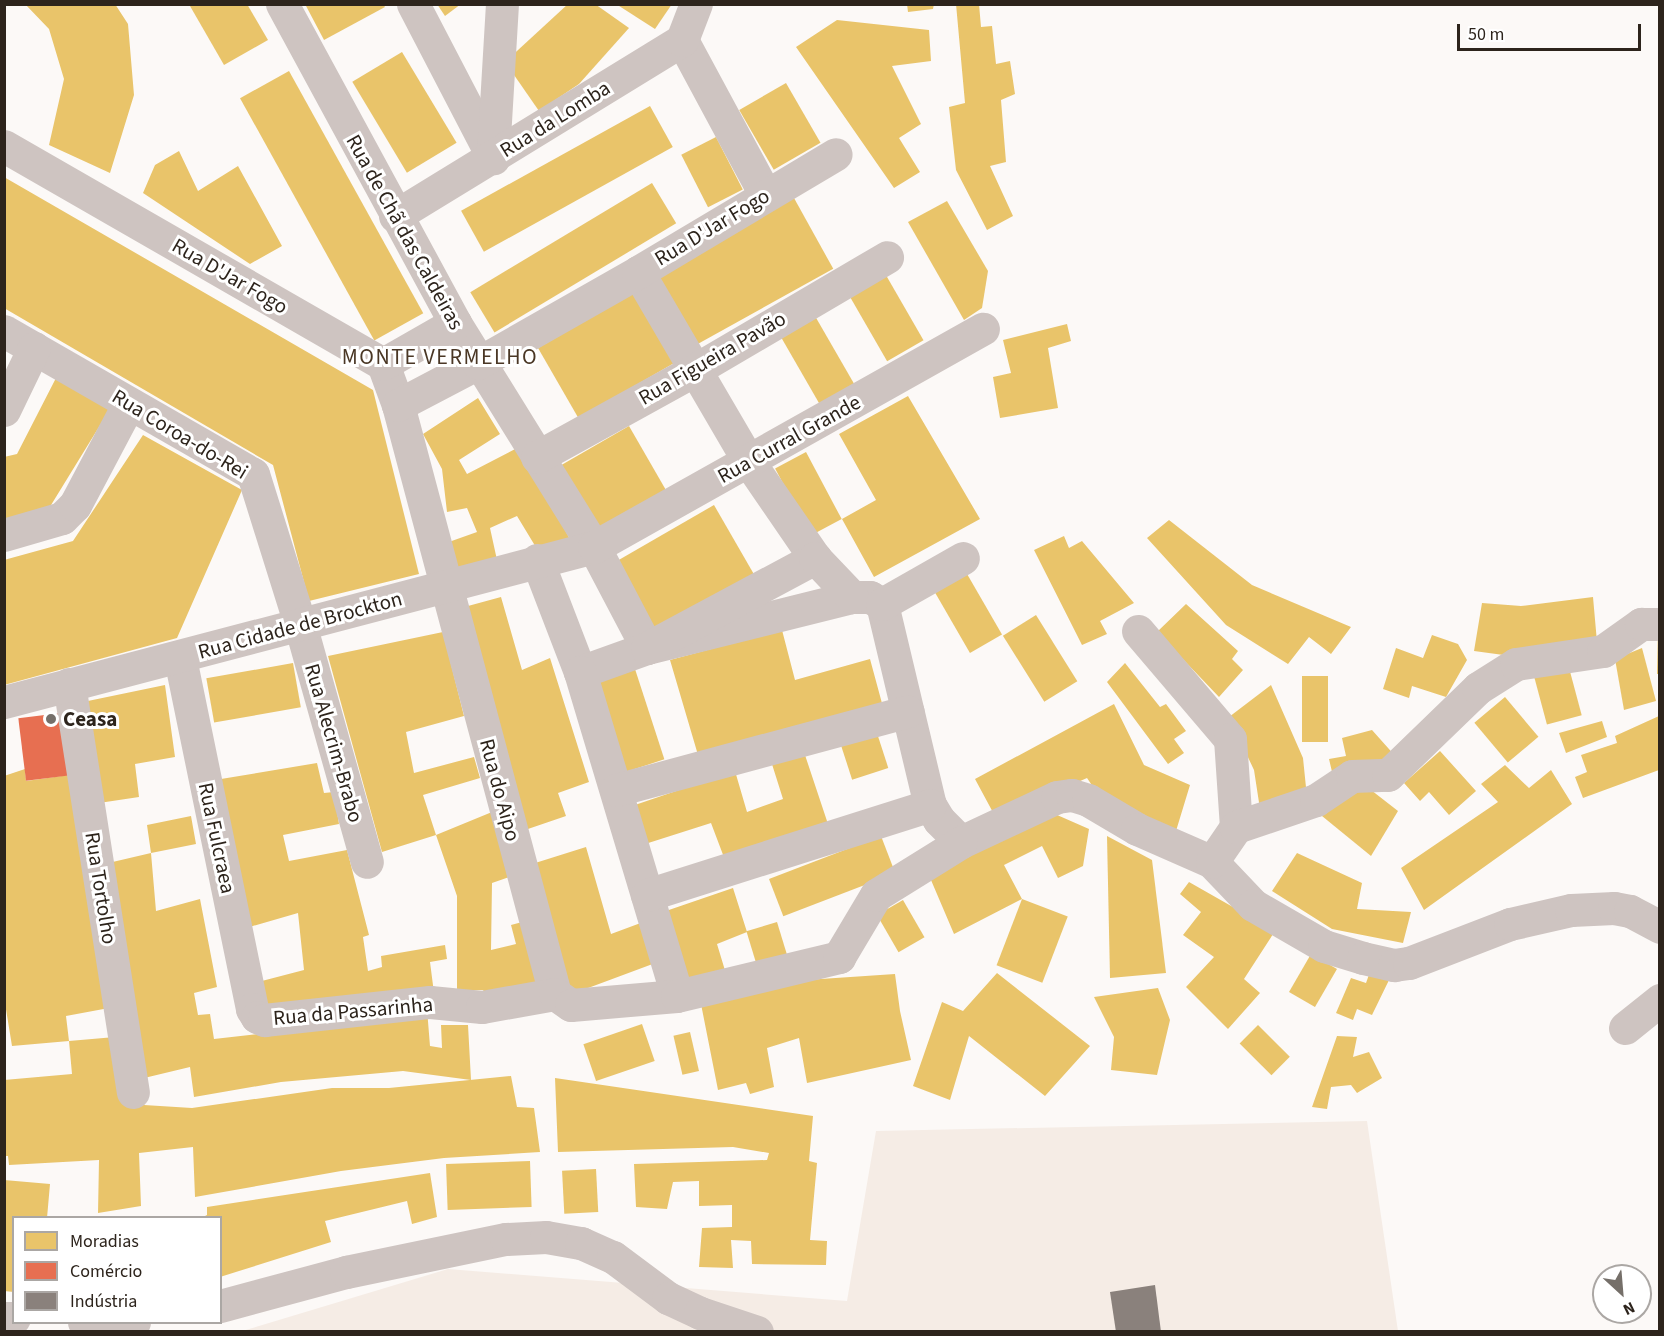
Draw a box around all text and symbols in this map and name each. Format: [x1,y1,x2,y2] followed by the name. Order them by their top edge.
[1460,12,1644,50] scale bar
[1468,22,1504,47] text: 50 m
[495,75,615,163] street label: Rua da Lomba
[341,130,469,334] street label: Rua de Chã das Caldeiras
[650,183,774,271] street label: Rua D'Jar Fogo
[168,233,292,319] street label: Rua D'Jar Fogo
[634,306,790,410] street label: Rua Figueira Pavão
[342,345,538,371] district label: MONTE VERMELHO
[108,384,252,484] street label: Rua Coroa-do-Rei
[713,389,865,489] street label: Rua Curral Grande
[195,586,405,664] street label: Rua Cidade de Brockton
[299,661,369,825] street label: Rua Alecrim-Brabo
[63,706,117,732] place label: Ceasa
[44,712,58,726] marker: Ceasa
[474,736,526,844] street label: Rua do Aipo
[193,780,241,896] street label: Rua Fulcraea
[80,830,122,946] street label: Rua Tortolho
[272,991,434,1031] street label: Rua da Passarinha
[12,1216,222,1324] legend
[70,1229,139,1254] text: Moradias
[70,1259,142,1284] text: Comércio
[1592,1264,1652,1324] north arrow
[70,1289,137,1314] text: Indústria
[1619,1296,1639,1321] text: N

